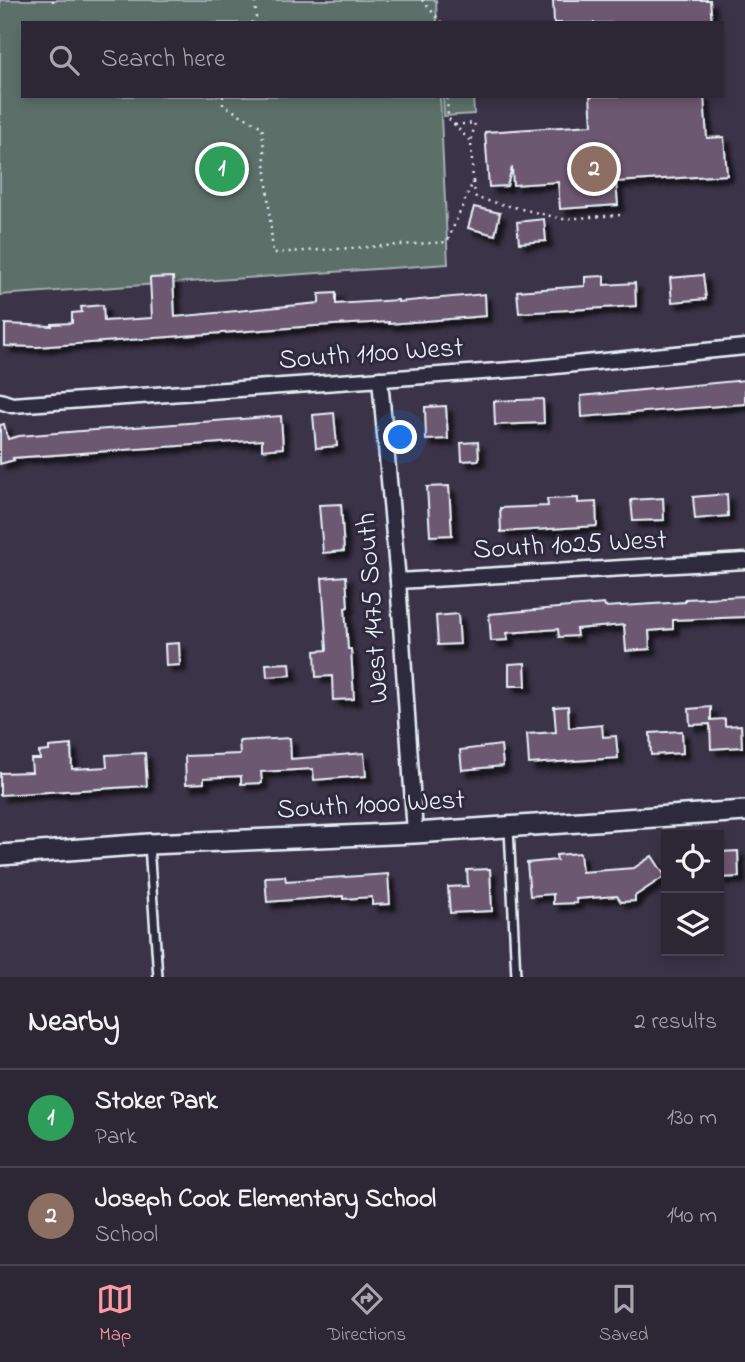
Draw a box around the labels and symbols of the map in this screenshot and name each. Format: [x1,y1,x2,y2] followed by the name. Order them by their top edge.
[199,143,245,195] pin: 1
[571,143,617,195] pin: 2
[277,328,465,382] street label: South 1100 West
[383,420,417,454] your location
[347,511,401,705] street label: West 1475 South
[472,520,668,572] street label: South 1025 West
[276,781,466,831] street label: South 1000 West

